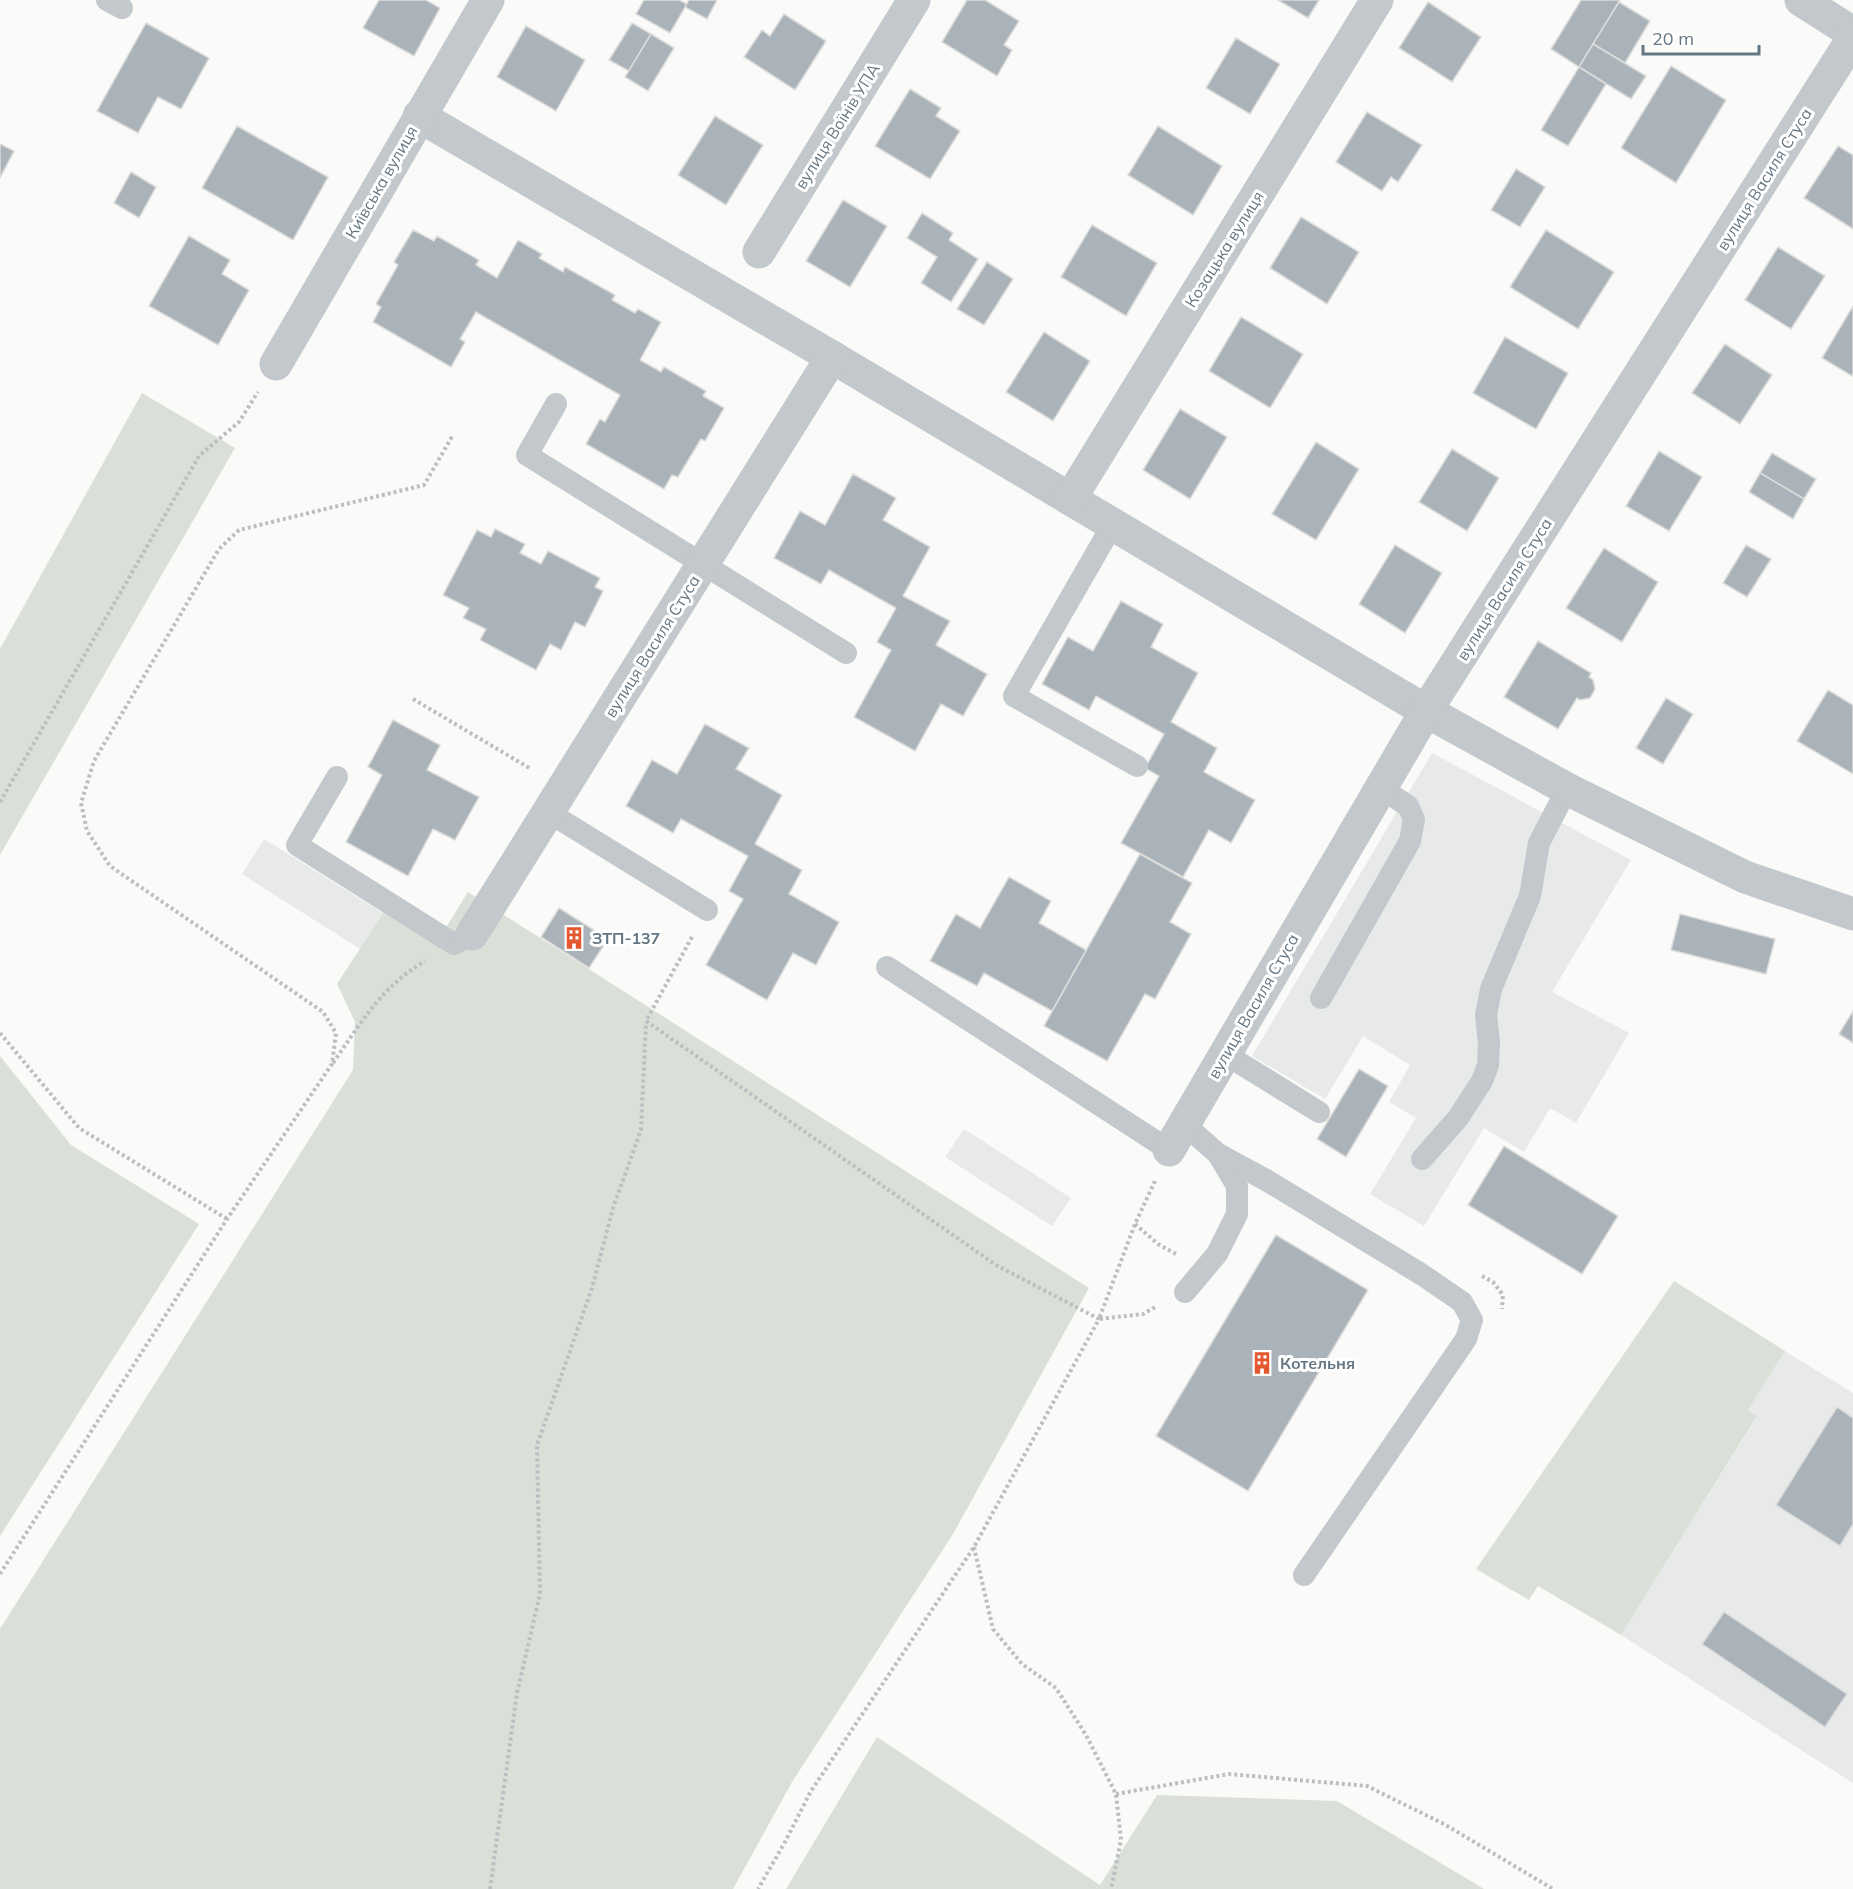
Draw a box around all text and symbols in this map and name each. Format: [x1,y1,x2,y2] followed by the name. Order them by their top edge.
[1643,18,1758,56] scale bar
[1652,27,1694,50] text: 20 m
[790,59,884,192] street label: вулиця Воїнів УПА
[1712,104,1816,254] street label: вулиця Василя Стуса
[341,122,421,242] street label: Київська вулиця
[1180,187,1268,311] street label: Козацька вулиця
[1452,514,1556,664] street label: вулиця Василя Стуса
[600,571,704,721] street label: вулиця Василя Стуса
[561,925,587,951] building icon: ЗТП-137
[592,928,660,948] place label: ЗТП-137
[1203,930,1303,1082] street label: вулиця Василя Стуса
[1249,1350,1275,1376] building icon: Котельня
[1280,1353,1355,1373] place label: Котельня

